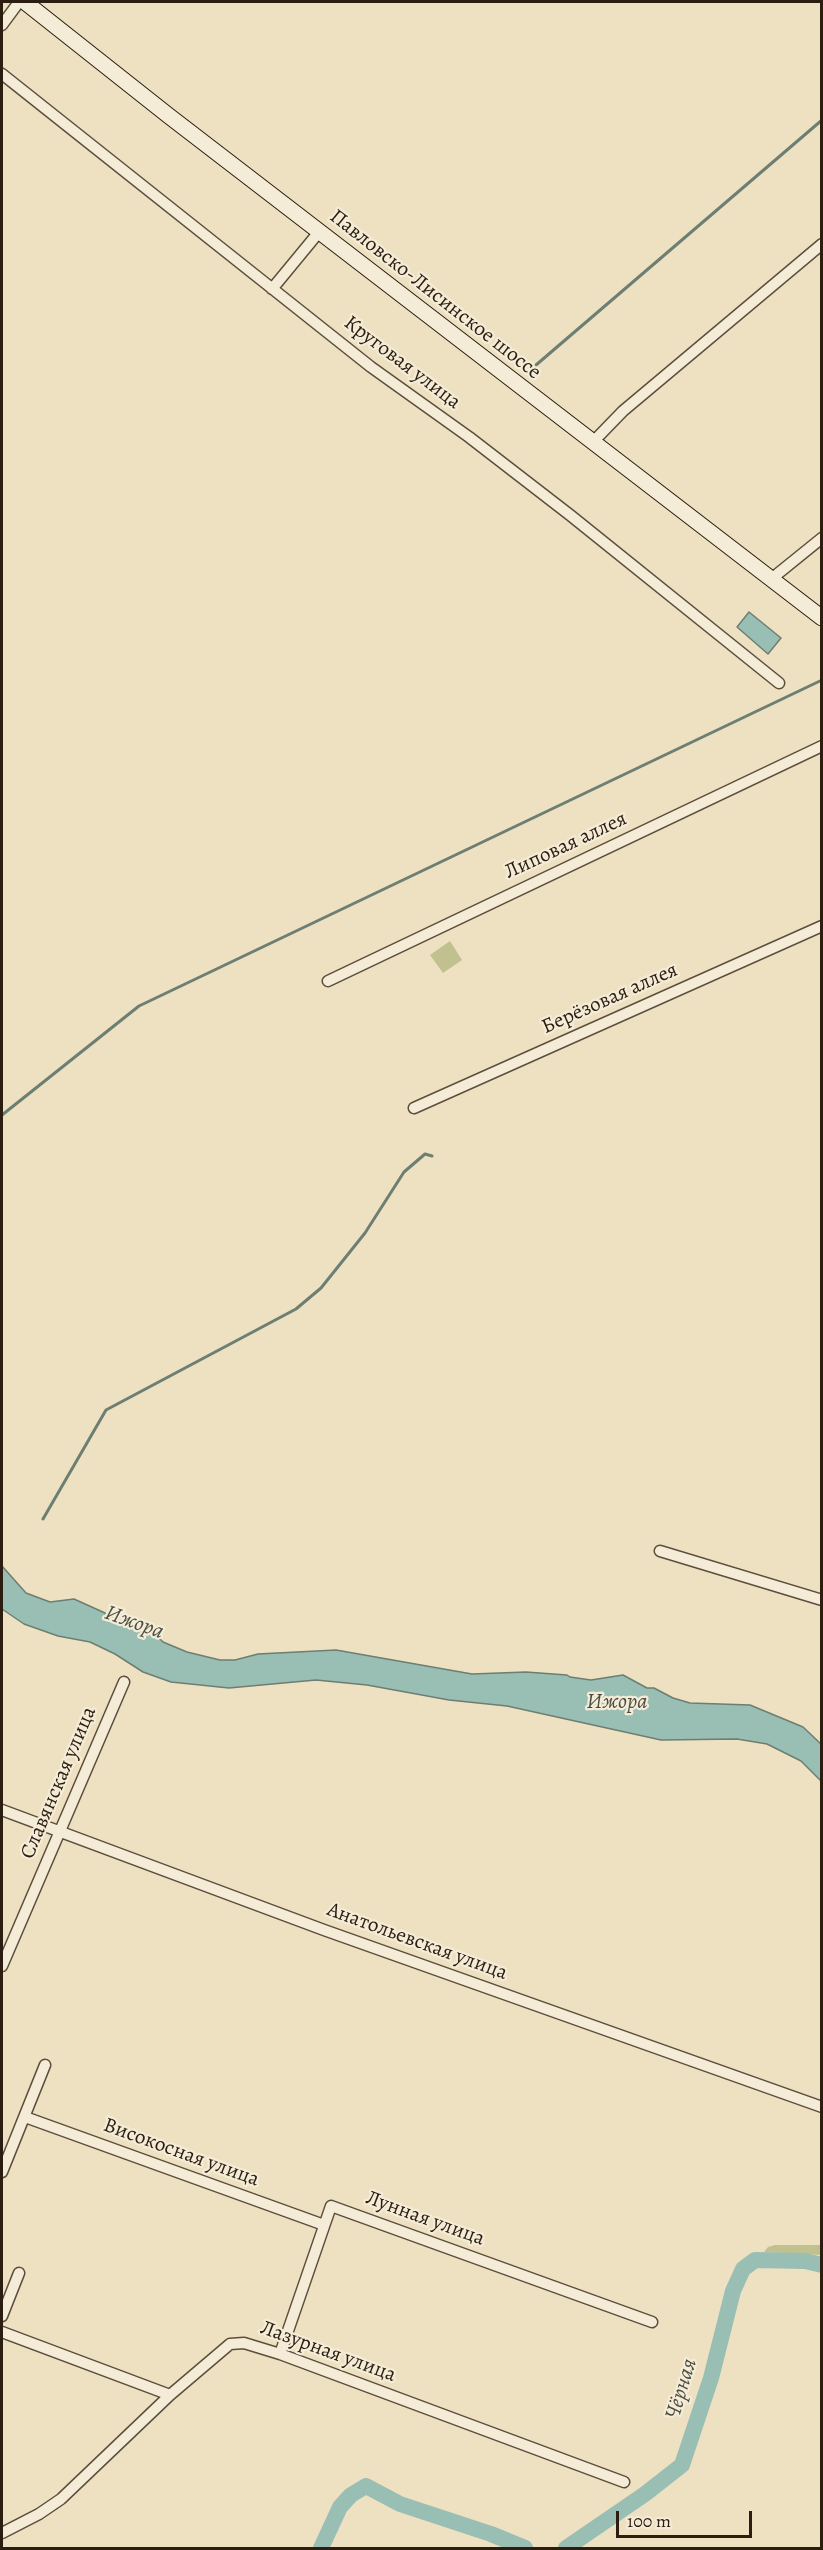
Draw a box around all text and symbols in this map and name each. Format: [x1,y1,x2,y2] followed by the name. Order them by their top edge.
[324,205,546,385] street label: Павловско-Лисинское шоссе
[338,311,466,415] street label: Круговая улица
[501,807,631,885] street label: Липовая аллея
[538,958,682,1040] street label: Берёзовая аллея
[101,1600,167,1646] water label: Ижора
[587,1690,647,1716] water label: Ижора
[16,1703,102,1863] street label: Славянская улица
[323,1898,511,1986] street label: Анатольевская улица
[100,2113,262,2193] street label: Високосная улица
[362,2186,488,2252] street label: Лунная улица
[257,2316,399,2388] street label: Лазурная улица
[660,2356,704,2422] water label: Чёрная
[619,2499,756,2537] scale bar
[627,2509,671,2533] text: 100 m

